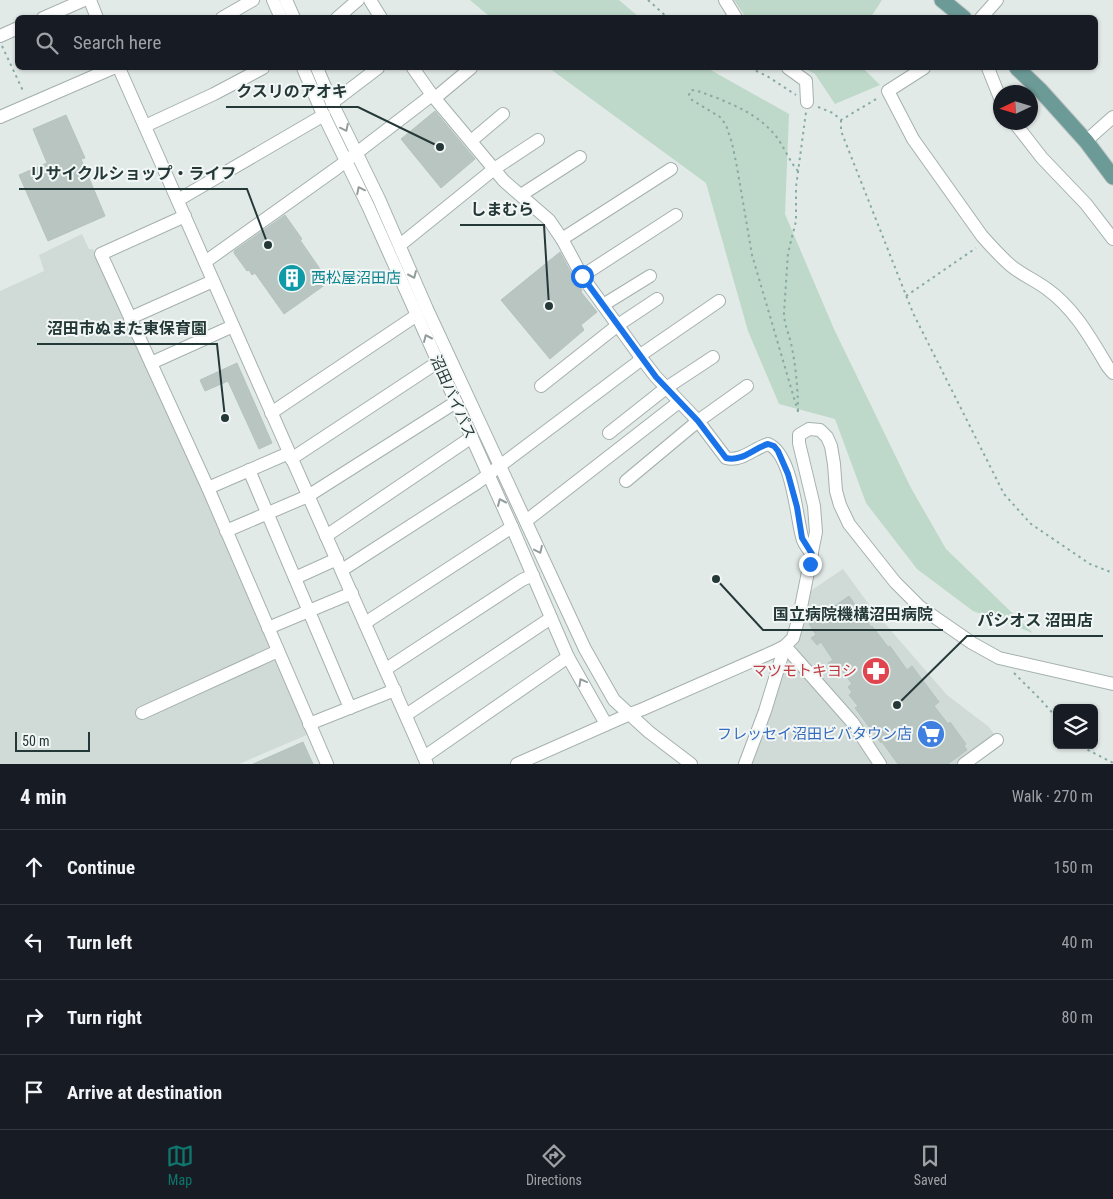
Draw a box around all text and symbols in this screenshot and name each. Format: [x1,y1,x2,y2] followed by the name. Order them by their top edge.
[15,15,1098,70] search box
[33,29,61,57] icon: search
[73,31,161,54] text: Search here
[226,76,358,107] callout: クスリのアオキ
[236,82,348,101] text: クスリのアオキ
[993,85,1038,130] north arrow
[338,122,348,131] one-way arrow
[19,158,247,189] callout: リサイクルショップ・ライフ
[29,164,237,183] text: リサイクルショップ・ライフ
[356,186,366,195] one-way arrow
[460,194,544,225] callout: しまむら
[470,200,534,219] text: しまむら
[277,263,307,293] building icon: 西松屋沼田店
[571,265,594,288] route start
[311,269,401,287] place label: 西松屋沼田店
[406,270,417,279] one-way arrow
[37,313,217,344] callout: 沼田市ぬまた東保育園
[47,319,207,338] text: 沼田市ぬまた東保育園
[423,334,434,343] one-way arrow
[427,352,479,442] street label: 沼田バイパス
[497,498,507,507] one-way arrow
[533,545,543,554] one-way arrow
[799,553,822,576] route end
[763,599,943,630] callout: 国立病院機構沼田病院
[773,605,933,624] text: 国立病院機構沼田病院
[967,605,1103,636] callout: パシオス 沼田店
[977,611,1093,630] text: パシオス 沼田店
[861,656,891,686] pharmacy icon: マツモトキヨシ
[752,662,857,680] place label: マツモトキヨシ
[578,678,588,687] one-way arrow
[1053,704,1098,749] map controls
[1053,704,1098,749] button: layers
[916,719,946,749] supermarket icon: フレッセイ沼田ビバタウン店
[717,725,912,743] place label: フレッセイ沼田ビバタウン店
[15,729,90,752] scale bar
[22,733,50,749] text: 50 m
[20,785,67,809] text: 4 min
[1012,787,1093,806] text: Walk · 270 m
[20,853,48,881] icon: ahead
[67,856,135,879] text: Continue
[1054,858,1093,877] text: 150 m
[20,928,48,956] icon: left
[67,931,132,954] text: Turn left
[1061,933,1093,952] text: 40 m
[20,1003,48,1031] icon: right
[67,1006,142,1029] text: Turn right
[1061,1008,1093,1027] text: 80 m
[20,1078,48,1106] icon: arrive
[67,1081,222,1104] text: Arrive at destination
[166,1142,194,1188] tab: Map
[526,1142,582,1188] tab: Directions
[914,1142,947,1188] tab: Saved

